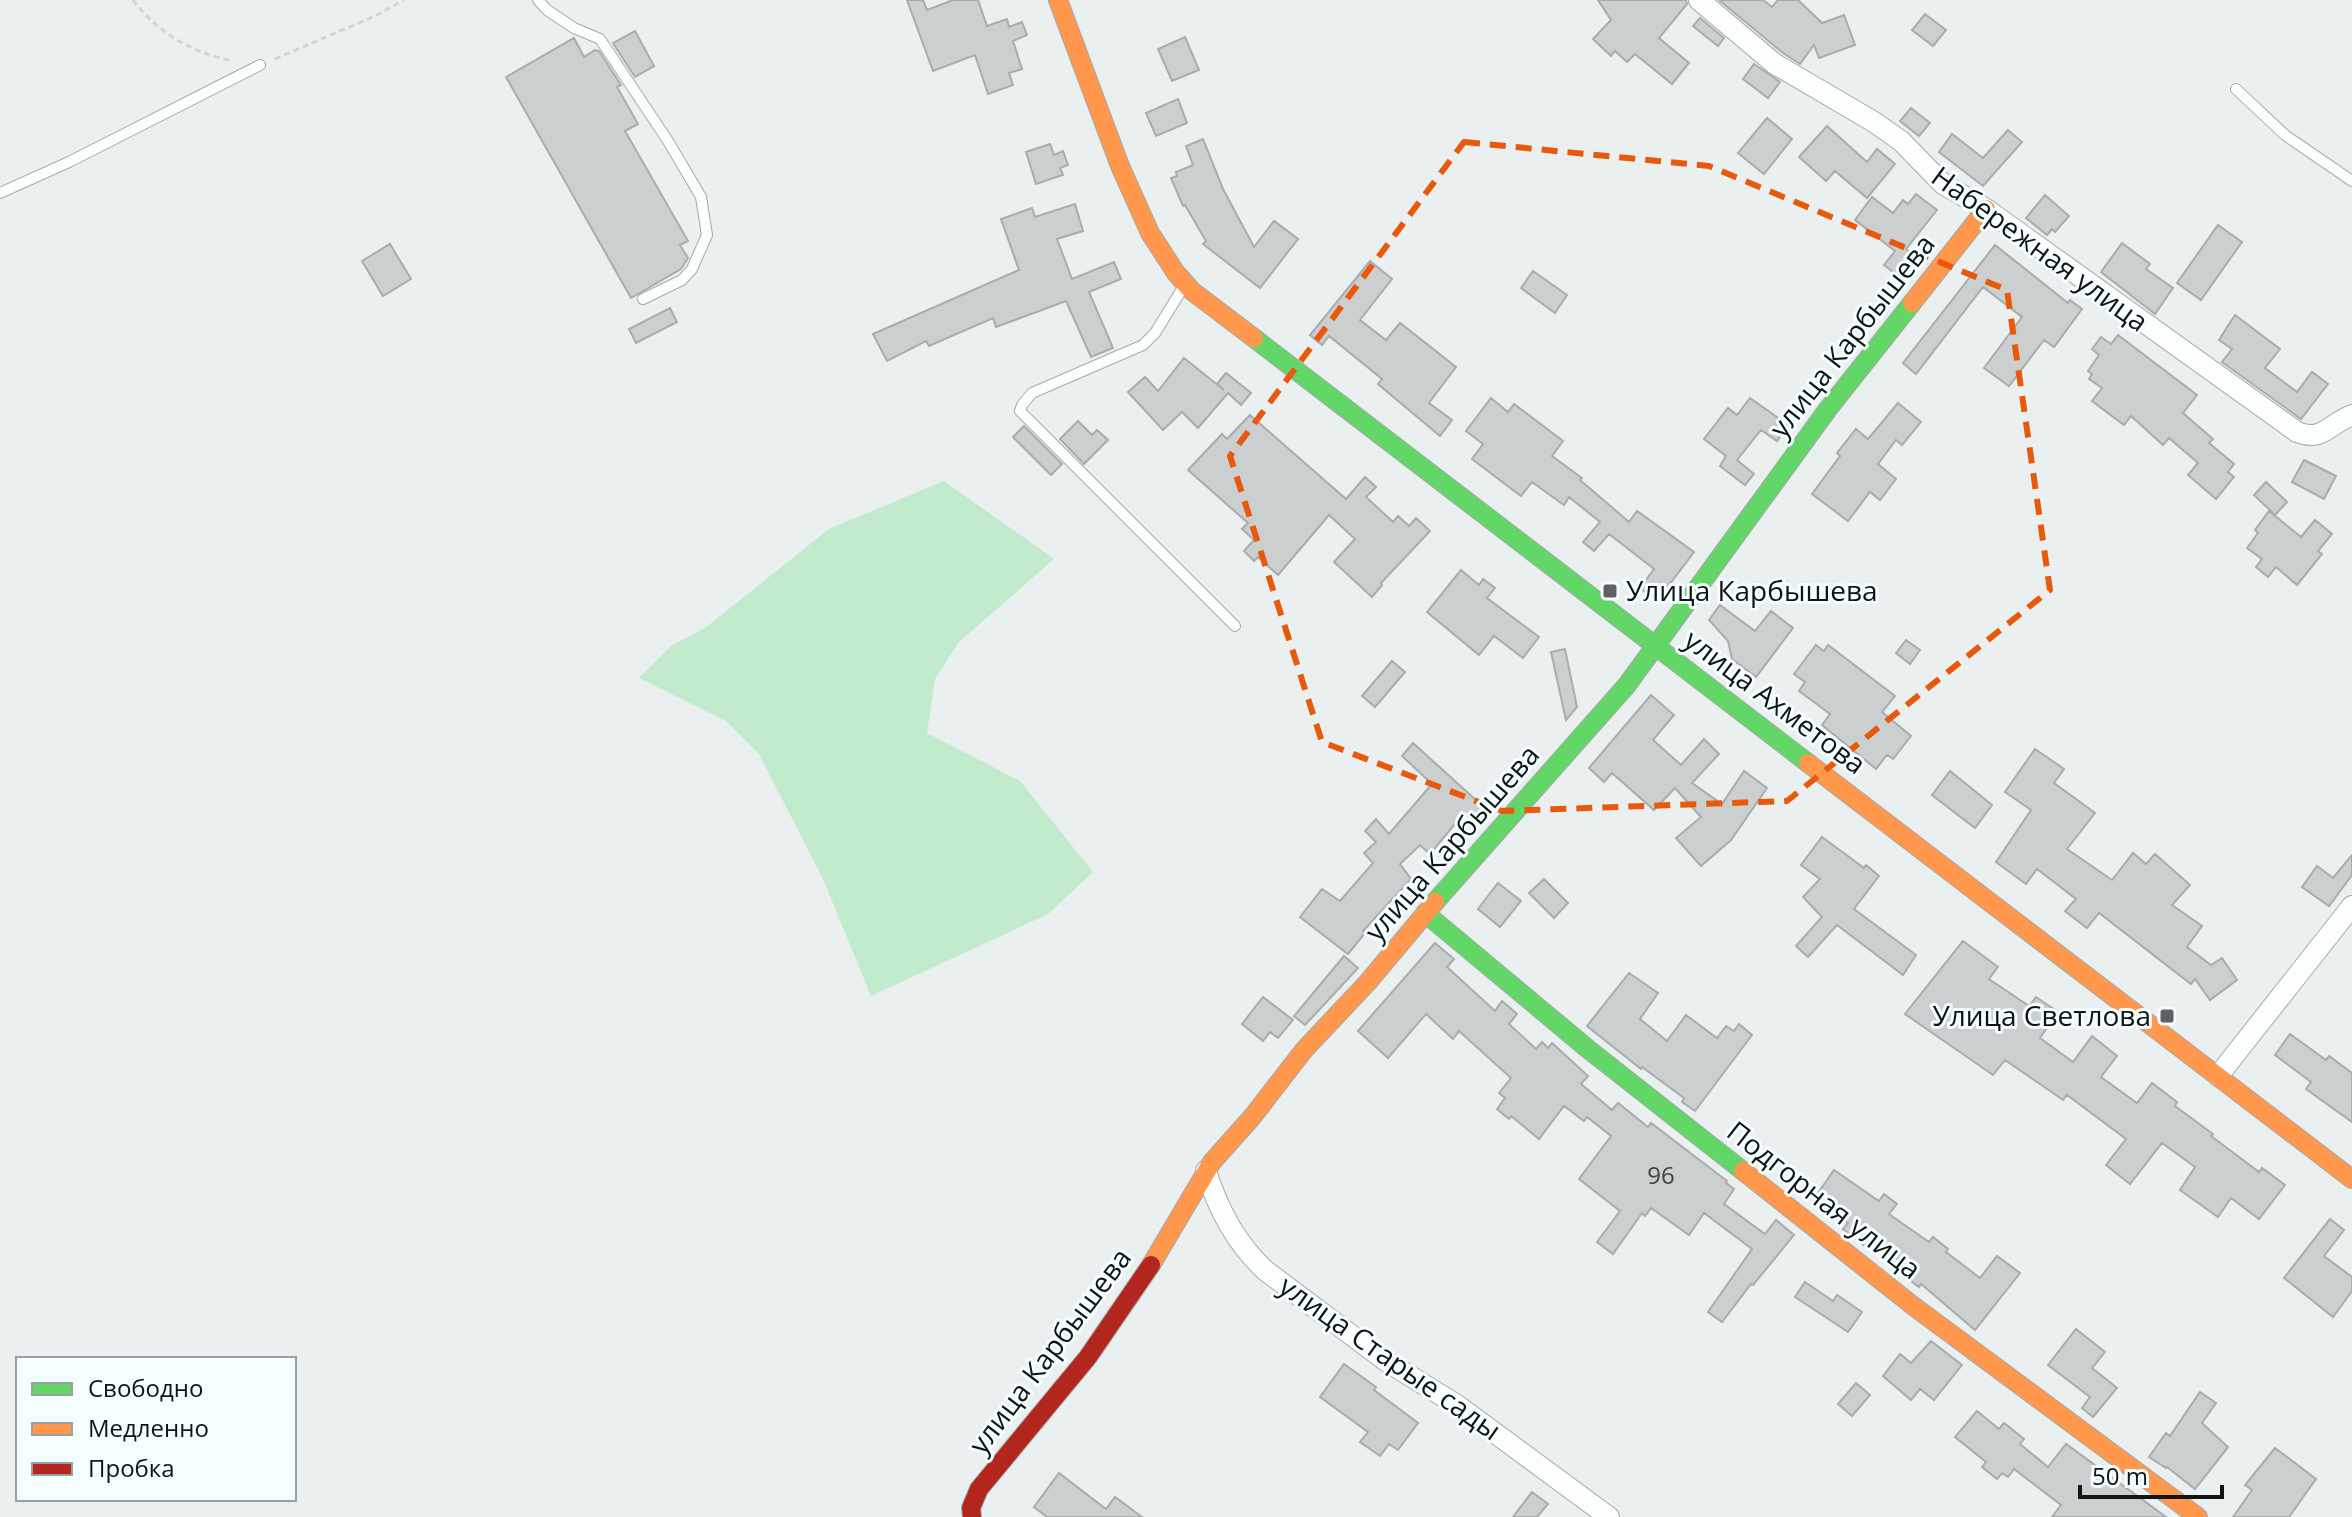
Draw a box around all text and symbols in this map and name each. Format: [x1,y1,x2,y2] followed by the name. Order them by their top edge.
[1925,157,2157,340] street label: Набережная улица
[1760,226,1943,445] street label: улица Карбышева
[1626,571,1878,609] place label: Улица Карбышева
[1601,582,1619,600] marker: Улица Карбышева
[1677,620,1874,782] street label: улица Ахметова
[1355,736,1547,949] street label: улица Карбышева
[1932,996,2151,1034] place label: Улица Светлова
[2158,1007,2176,1025] marker: Улица Светлова
[1720,1111,1929,1287] street label: Подгорная улица
[1647,1158,1675,1191] house number: 96
[959,1240,1139,1461] street label: улица Карбышева
[1272,1266,1509,1448] street label: улица Старые сады
[16,1357,296,1501] legend
[88,1371,203,1404] text: Свободно
[88,1411,209,1444] text: Медленно
[2080,1449,2222,1499] scale bar
[88,1451,175,1484] text: Пробка
[2092,1459,2148,1492] text: 50 m

